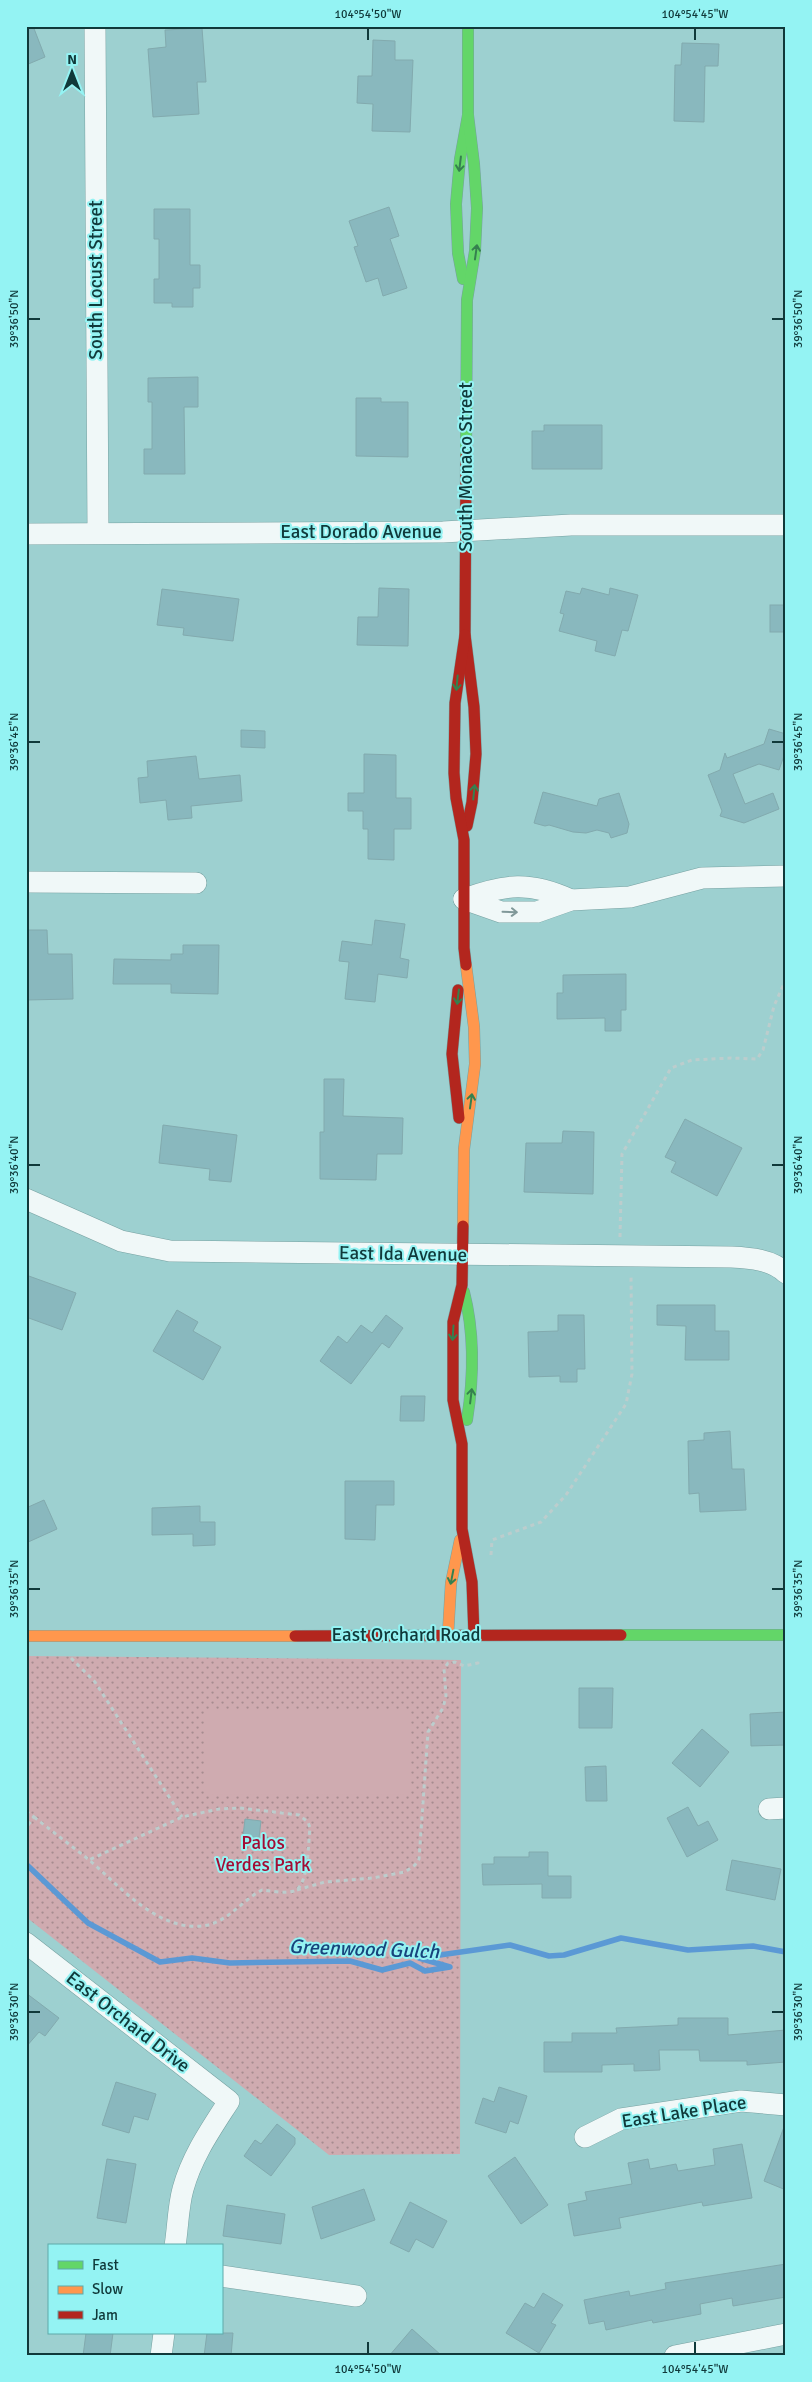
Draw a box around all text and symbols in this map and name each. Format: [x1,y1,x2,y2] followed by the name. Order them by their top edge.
[334,7,402,22] text: 104°54'50"W
[661,7,729,22] text: 104°54'45"W
[48,48,98,98] north arrow
[67,51,77,68] text: N
[455,155,465,171] one-way arrow
[84,200,108,360] street label: South Locust Street
[471,244,481,260] one-way arrow
[7,290,22,348] text: 39°36'50"N
[791,290,806,348] text: 39°36'50"N
[454,382,478,552] street label: South Monaco Street
[280,520,442,544] street label: East Dorado Avenue
[452,675,462,691] one-way arrow
[7,713,22,771] text: 39°36'45"N
[791,713,806,771] text: 39°36'45"N
[469,784,479,800] one-way arrow
[502,907,518,917] one-way arrow
[452,988,462,1004] one-way arrow
[466,1093,476,1109] one-way arrow
[7,1136,22,1194] text: 39°36'40"N
[791,1136,806,1194] text: 39°36'40"N
[339,1241,467,1267] street label: East Ida Avenue
[448,1325,457,1341] one-way arrow
[466,1388,476,1404] one-way arrow
[7,1560,22,1618] text: 39°36'35"N
[791,1560,806,1618] text: 39°36'35"N
[447,1568,456,1584] one-way arrow
[331,1623,481,1647] street label: East Orchard Road
[216,1831,311,1877] park label: Palos Verdes Park
[288,1934,441,1964] water label: Greenwood Gulch
[61,1966,195,2078] street label: East Orchard Drive
[7,1983,22,2041] text: 39°36'30"N
[791,1983,806,2041] text: 39°36'30"N
[620,2090,748,2134] street label: East Lake Place
[48,2244,222,2334] legend
[92,2256,119,2274] text: Fast
[92,2280,123,2298] text: Slow
[92,2306,118,2324] text: Jam
[334,2362,402,2377] text: 104°54'50"W
[661,2362,729,2377] text: 104°54'45"W

